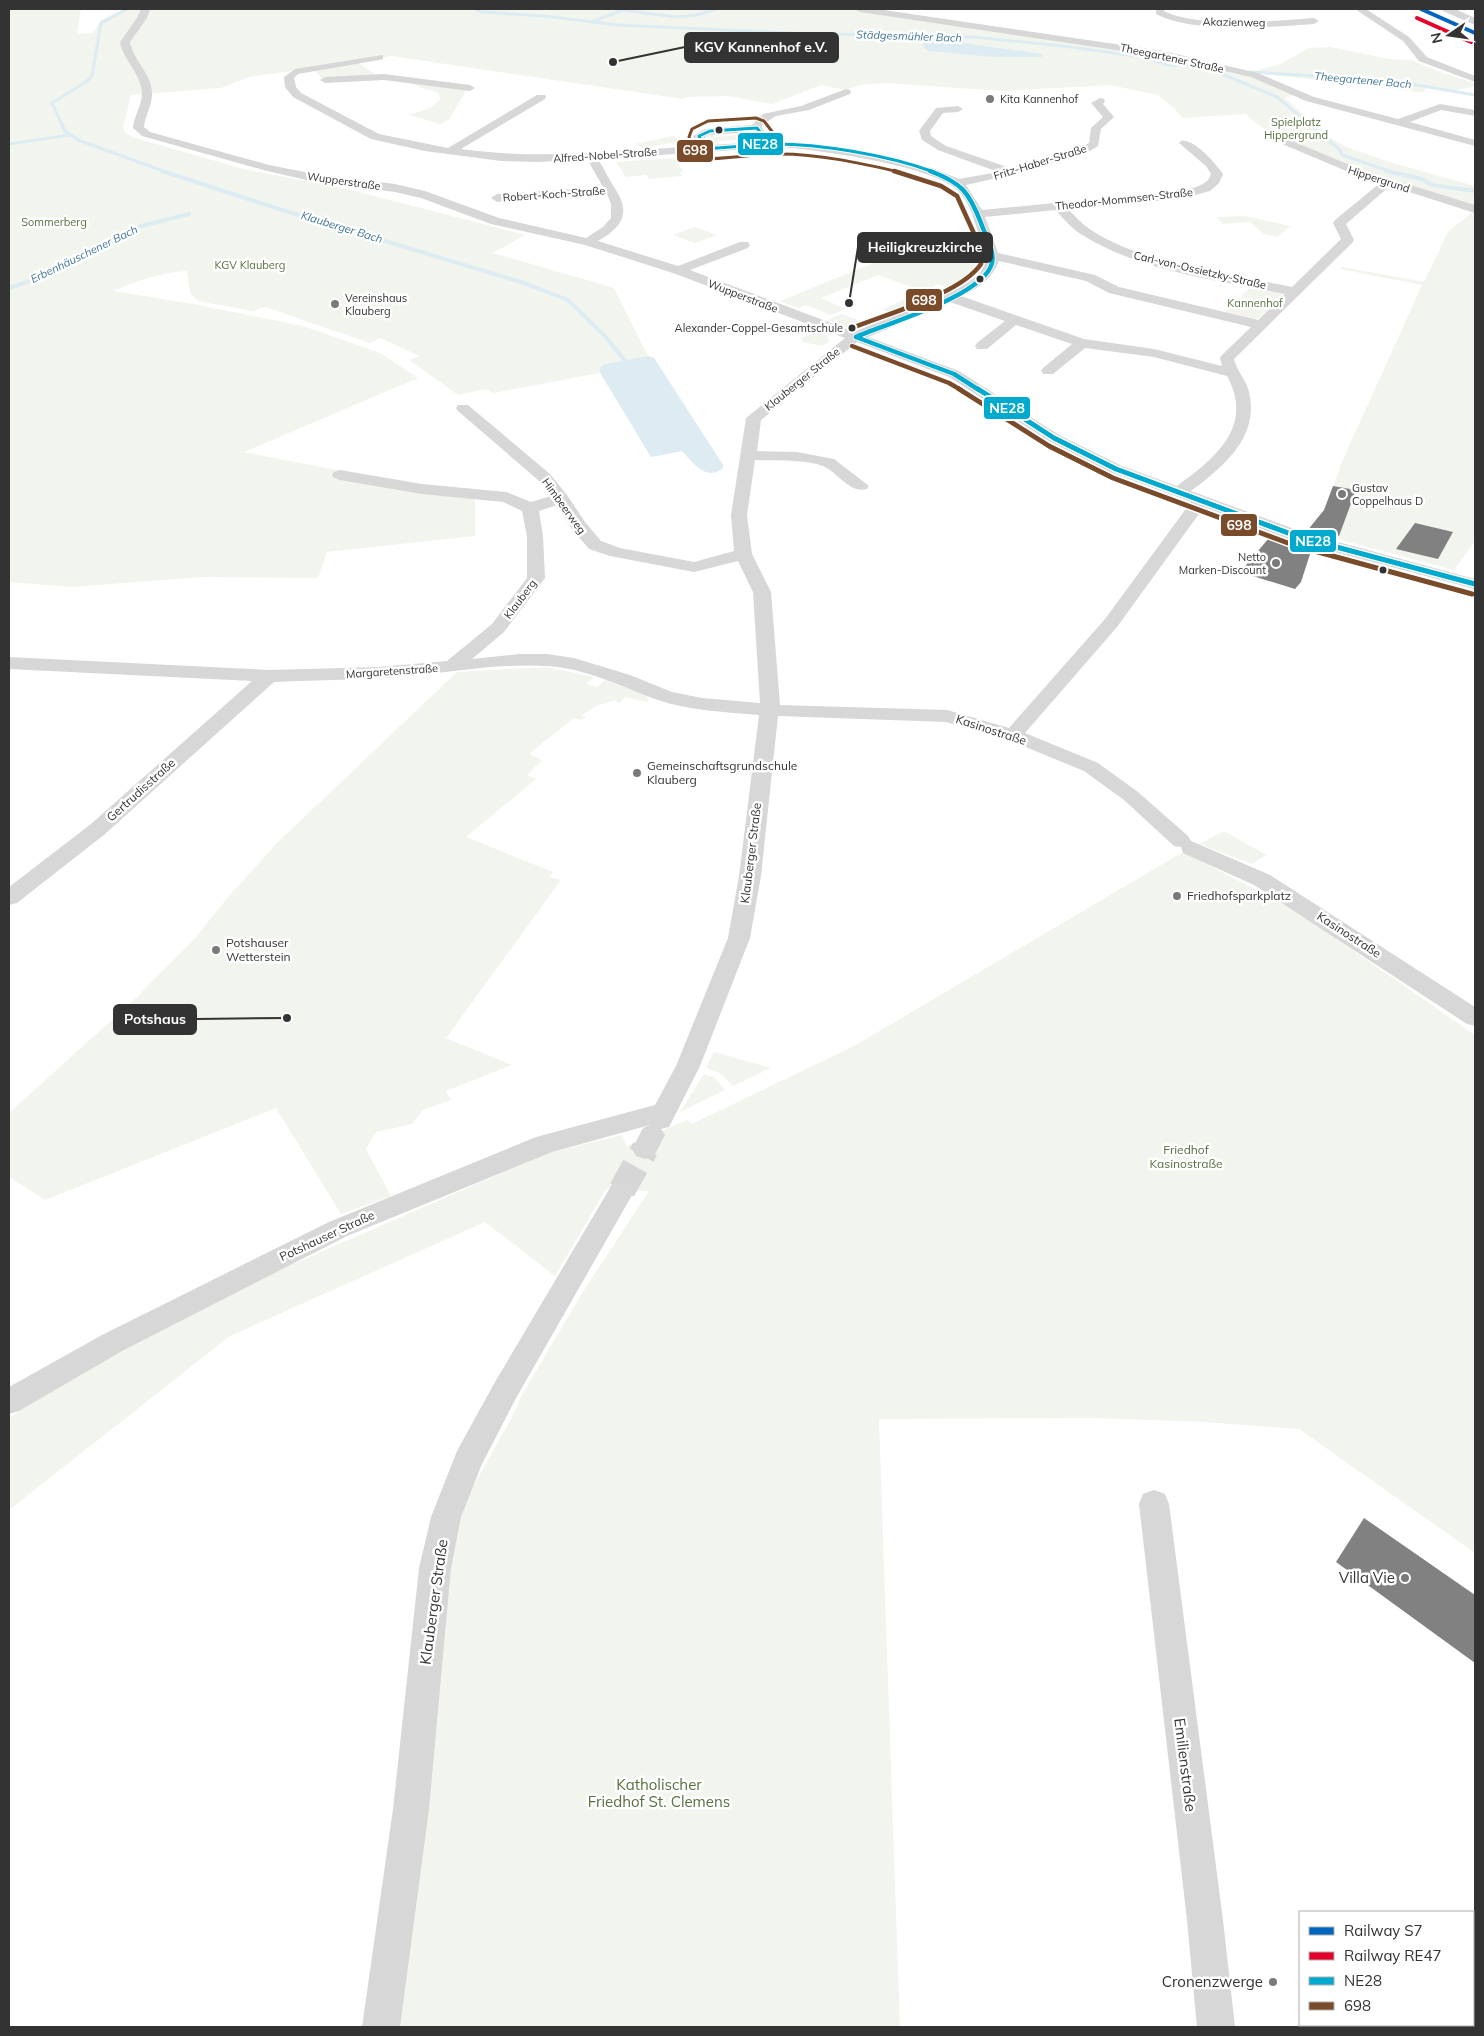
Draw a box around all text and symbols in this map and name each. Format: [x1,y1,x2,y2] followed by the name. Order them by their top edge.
[1424,10,1474,60] north arrow
[1202,14,1266,30] street label: Akazienweg
[856,27,962,45] water label: Städgesmühler Bach
[1426,31,1446,45] text: N
[685,33,838,62] callout: KGV Kannenhof e.V.
[695,38,827,56] text: KGV Kannenhof e.V.
[1119,40,1225,76] street label: Theegartener Straße
[1314,69,1412,91] water label: Theegartener Bach
[1000,92,1078,106] place label: Kita Kannenhof
[984,93,996,105] marker: Kita Kannenhof
[1264,115,1328,142] park label: Spielplatz Hippergrund
[714,125,724,135] unlabelled marker
[737,132,784,156] line badge: NE28
[742,135,778,153] text: NE28
[676,139,714,163] line badge: 698
[682,141,708,159] text: 698
[992,141,1088,183] street label: Fritz-Haber-Straße
[553,144,657,166] street label: Alfred-Nobel-Straße
[1346,162,1412,196] street label: Hippergrund
[306,169,382,193] street label: Wupperstraße
[502,183,606,205] street label: Robert-Koch-Straße
[1055,185,1194,213] street label: Theodor-Mommsen-Straße
[300,208,384,246] water label: Klauberger Bach
[21,215,87,229] park label: Sommerberg
[28,222,140,286] water label: Erbenhäuschener Bach
[858,233,992,262] callout: Heiligkreuzkirche
[868,238,983,256] text: Heiligkreuzkirche
[1132,248,1268,292] street label: Carl-von-Ossietzky-Straße
[215,258,285,272] park label: KGV Klauberg
[975,274,985,284] unlabelled marker
[706,276,780,316] street label: Wupperstraße
[905,288,943,312] line badge: 698
[345,291,407,318] place label: Vereinshaus Klauberg
[911,291,937,309] text: 698
[1227,296,1283,310] park label: Kannenhof
[329,298,341,310] marker: Vereinshaus Klauberg
[675,321,843,335] place label: Alexander-Coppel-Gesamtschule
[847,323,857,333] marker: Alexander-Coppel-Gesamtschule
[762,344,842,414] street label: Klauberger Straße
[983,396,1031,420] line badge: NE28
[989,399,1025,417] text: NE28
[539,475,589,537] street label: Himbeerweg
[1352,481,1423,508] place label: Gustav Coppelhaus D
[1336,488,1348,500] marker: Gustav Coppelhaus D
[1220,513,1258,537] line badge: 698
[1226,516,1252,534] text: 698
[1289,529,1337,553] line badge: NE28
[1295,532,1331,550] text: NE28
[1179,550,1266,577] place label: Netto Marken-Discount
[1270,557,1282,569] marker: Netto Marken-Discount
[1378,565,1388,575] unlabelled marker
[501,577,539,621] street label: Klauberg
[346,661,438,681] street label: Margaretenstraße
[954,711,1028,748] street label: Kasinostraße
[103,755,178,824] street label: Gertrudisstraße
[647,758,797,787] place label: Gemeinschaftsgrundschule Klauberg
[631,767,643,779] marker: Gemeinschaftsgrundschule Klauberg
[737,802,764,904] street label: Klauberger Straße
[1187,888,1291,903] place label: Friedhofsparkplatz
[1171,890,1183,902] marker: Friedhofsparkplatz
[1314,908,1384,961] street label: Kasinostraße
[226,935,291,964] place label: Potshauser Wetterstein
[210,944,222,956] marker: Potshauser Wetterstein
[114,1005,196,1034] callout: Potshaus
[124,1010,186,1028] text: Potshaus
[1149,1142,1223,1171] park label: Friedhof Kasinostraße
[277,1207,377,1264] street label: Potshauser Straße
[415,1538,452,1666] street label: Klauberger Straße
[1339,1568,1395,1587] place label: Villa Vie
[1399,1572,1411,1584] marker: Villa Vie
[1170,1717,1201,1813] street label: Emilienstraße
[588,1775,730,1811] park label: Katholischer Friedhof St. Clemens
[1299,1911,1474,2026] legend
[1344,1921,1423,1940] text: Railway S7
[1344,1946,1441,1965] text: Railway RE47
[1344,1971,1382,1990] text: NE28
[1162,1972,1263,1991] place label: Cronenzwerge
[1267,1976,1279,1988] marker: Cronenzwerge
[1344,1996,1371,2015] text: 698

